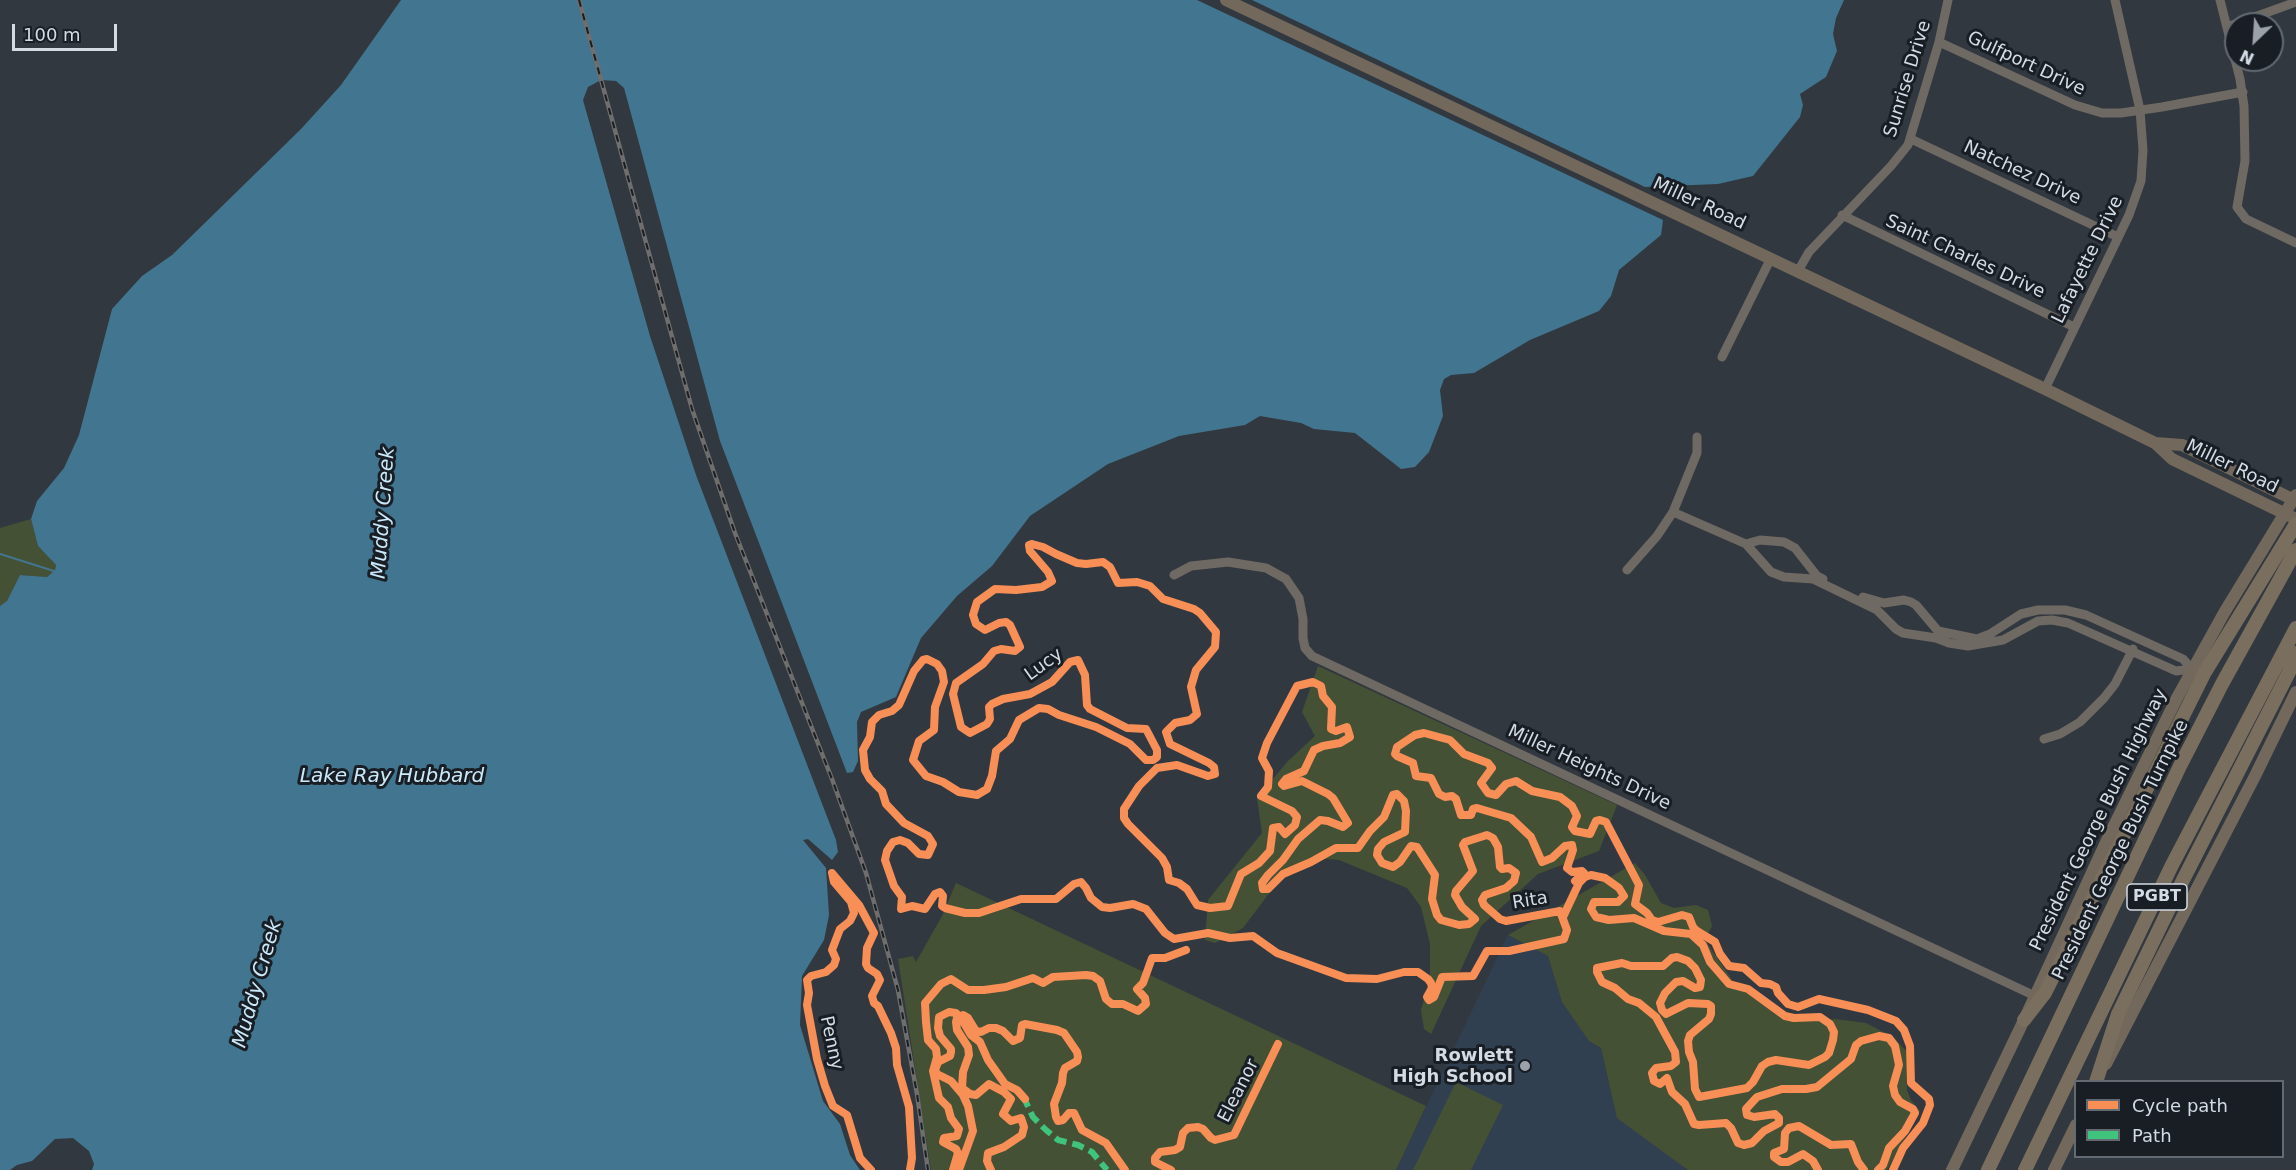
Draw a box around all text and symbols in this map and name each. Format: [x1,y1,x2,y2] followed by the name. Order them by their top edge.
[15,12,120,50] scale bar
[2224,12,2284,72] north arrow
[1880,18,1936,140] street label: Sunrise Drive
[23,24,81,45] text: 100 m
[1964,27,2088,101] street label: Gulfport Drive
[2237,46,2257,68] text: N
[1960,136,2084,210] street label: Natchez Drive
[1649,173,1749,235] street label: Miller Road
[2048,193,2128,327] street label: Lafayette Drive
[1882,211,2048,303] street label: Saint Charles Drive
[2182,435,2282,499] street label: Miller Road
[367,446,401,580] water label: Muddy Creek
[1021,644,1067,686] street label: Lucy
[2026,685,2172,955] street label: President George Bush Highway
[2048,716,2194,984] street label: President George Bush Turnpike
[1504,721,1674,815] street label: Miller Heights Drive
[300,765,484,789] water label: Lake Ray Hubbard
[2127,884,2187,910] road number: PGBT
[1511,888,1549,914] street label: Rita
[228,917,288,1051] water label: Muddy Creek
[815,1014,847,1072] street label: Penny
[1392,1045,1513,1088] place label: Rowlett High School
[1214,1056,1264,1126] street label: Eleanor
[1518,1059,1532,1073] marker: Rowlett High School
[2074,1080,2284,1158] legend
[2132,1095,2228,1116] text: Cycle path
[2132,1125,2172,1146] text: Path

